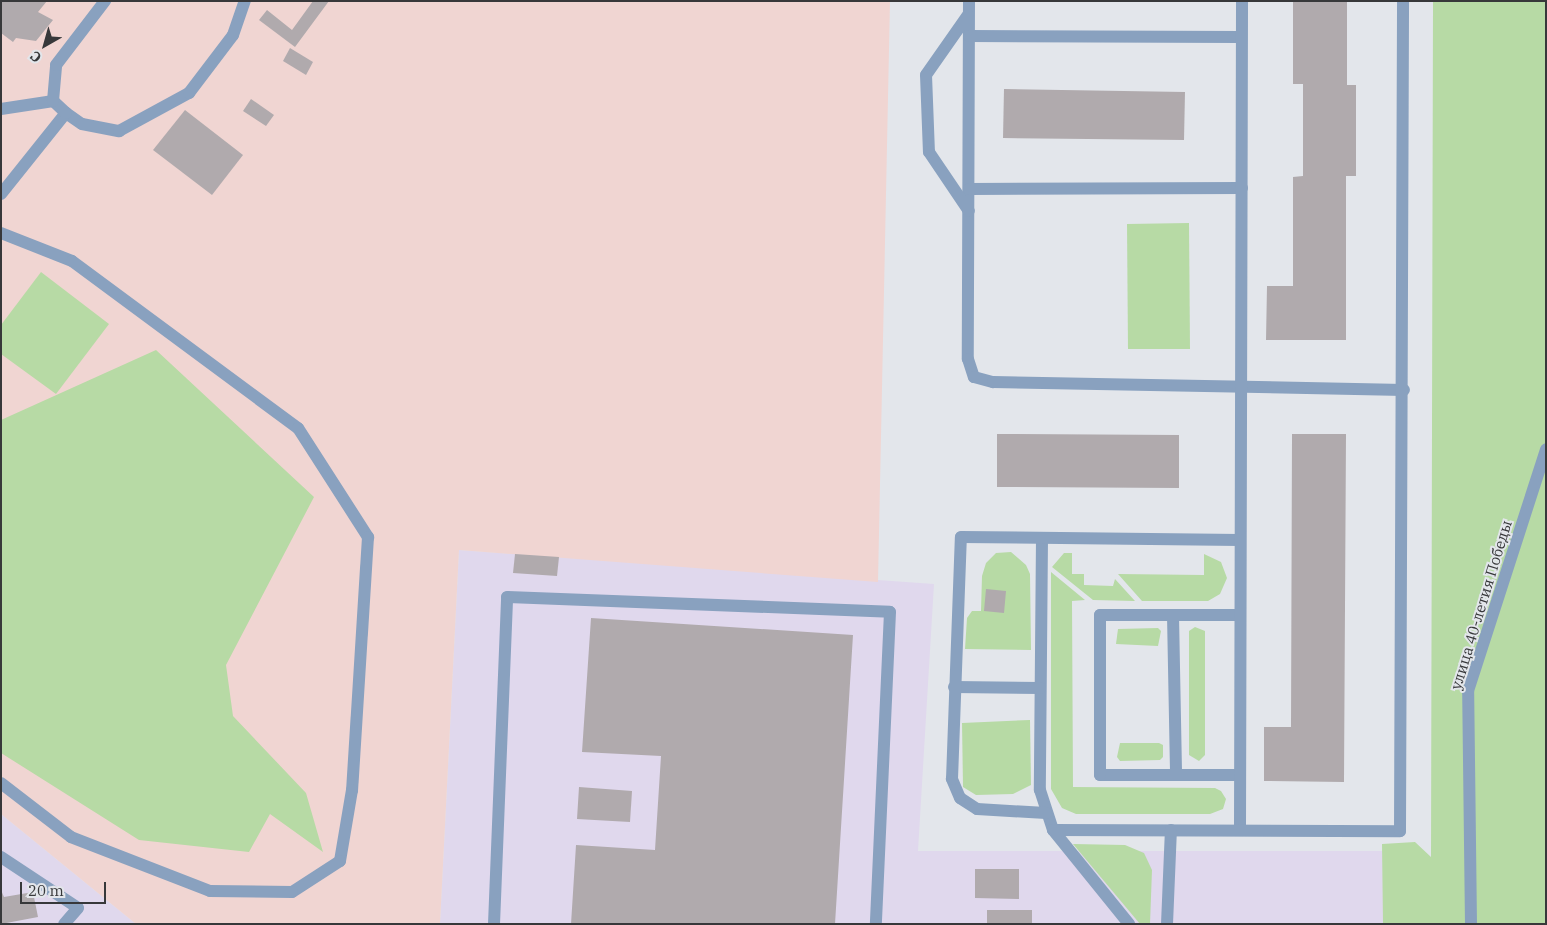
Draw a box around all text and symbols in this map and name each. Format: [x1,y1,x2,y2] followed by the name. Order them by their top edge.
[20,20,70,70] north arrow
[27,47,45,67] text: С
[1447,518,1515,692] street label: улица 40-летия Победы
[22,872,109,904] scale bar
[28,881,64,900] text: 20 m

